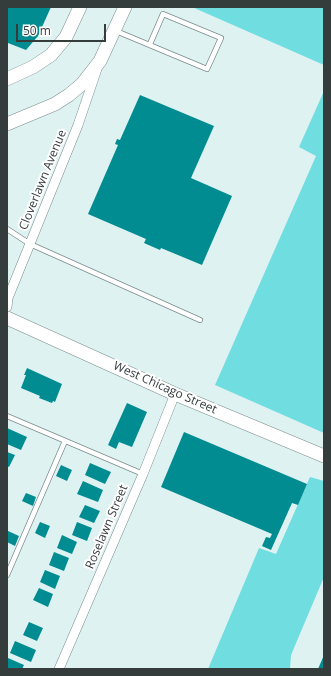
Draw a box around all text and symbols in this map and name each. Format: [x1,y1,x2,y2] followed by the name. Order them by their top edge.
[18,16,108,42] scale bar
[23,22,51,39] text: 50 m
[16,128,70,232] street label: Cloverlawn Avenue
[111,359,219,417] street label: West Chicago Street
[83,483,131,571] street label: Roselawn Street

